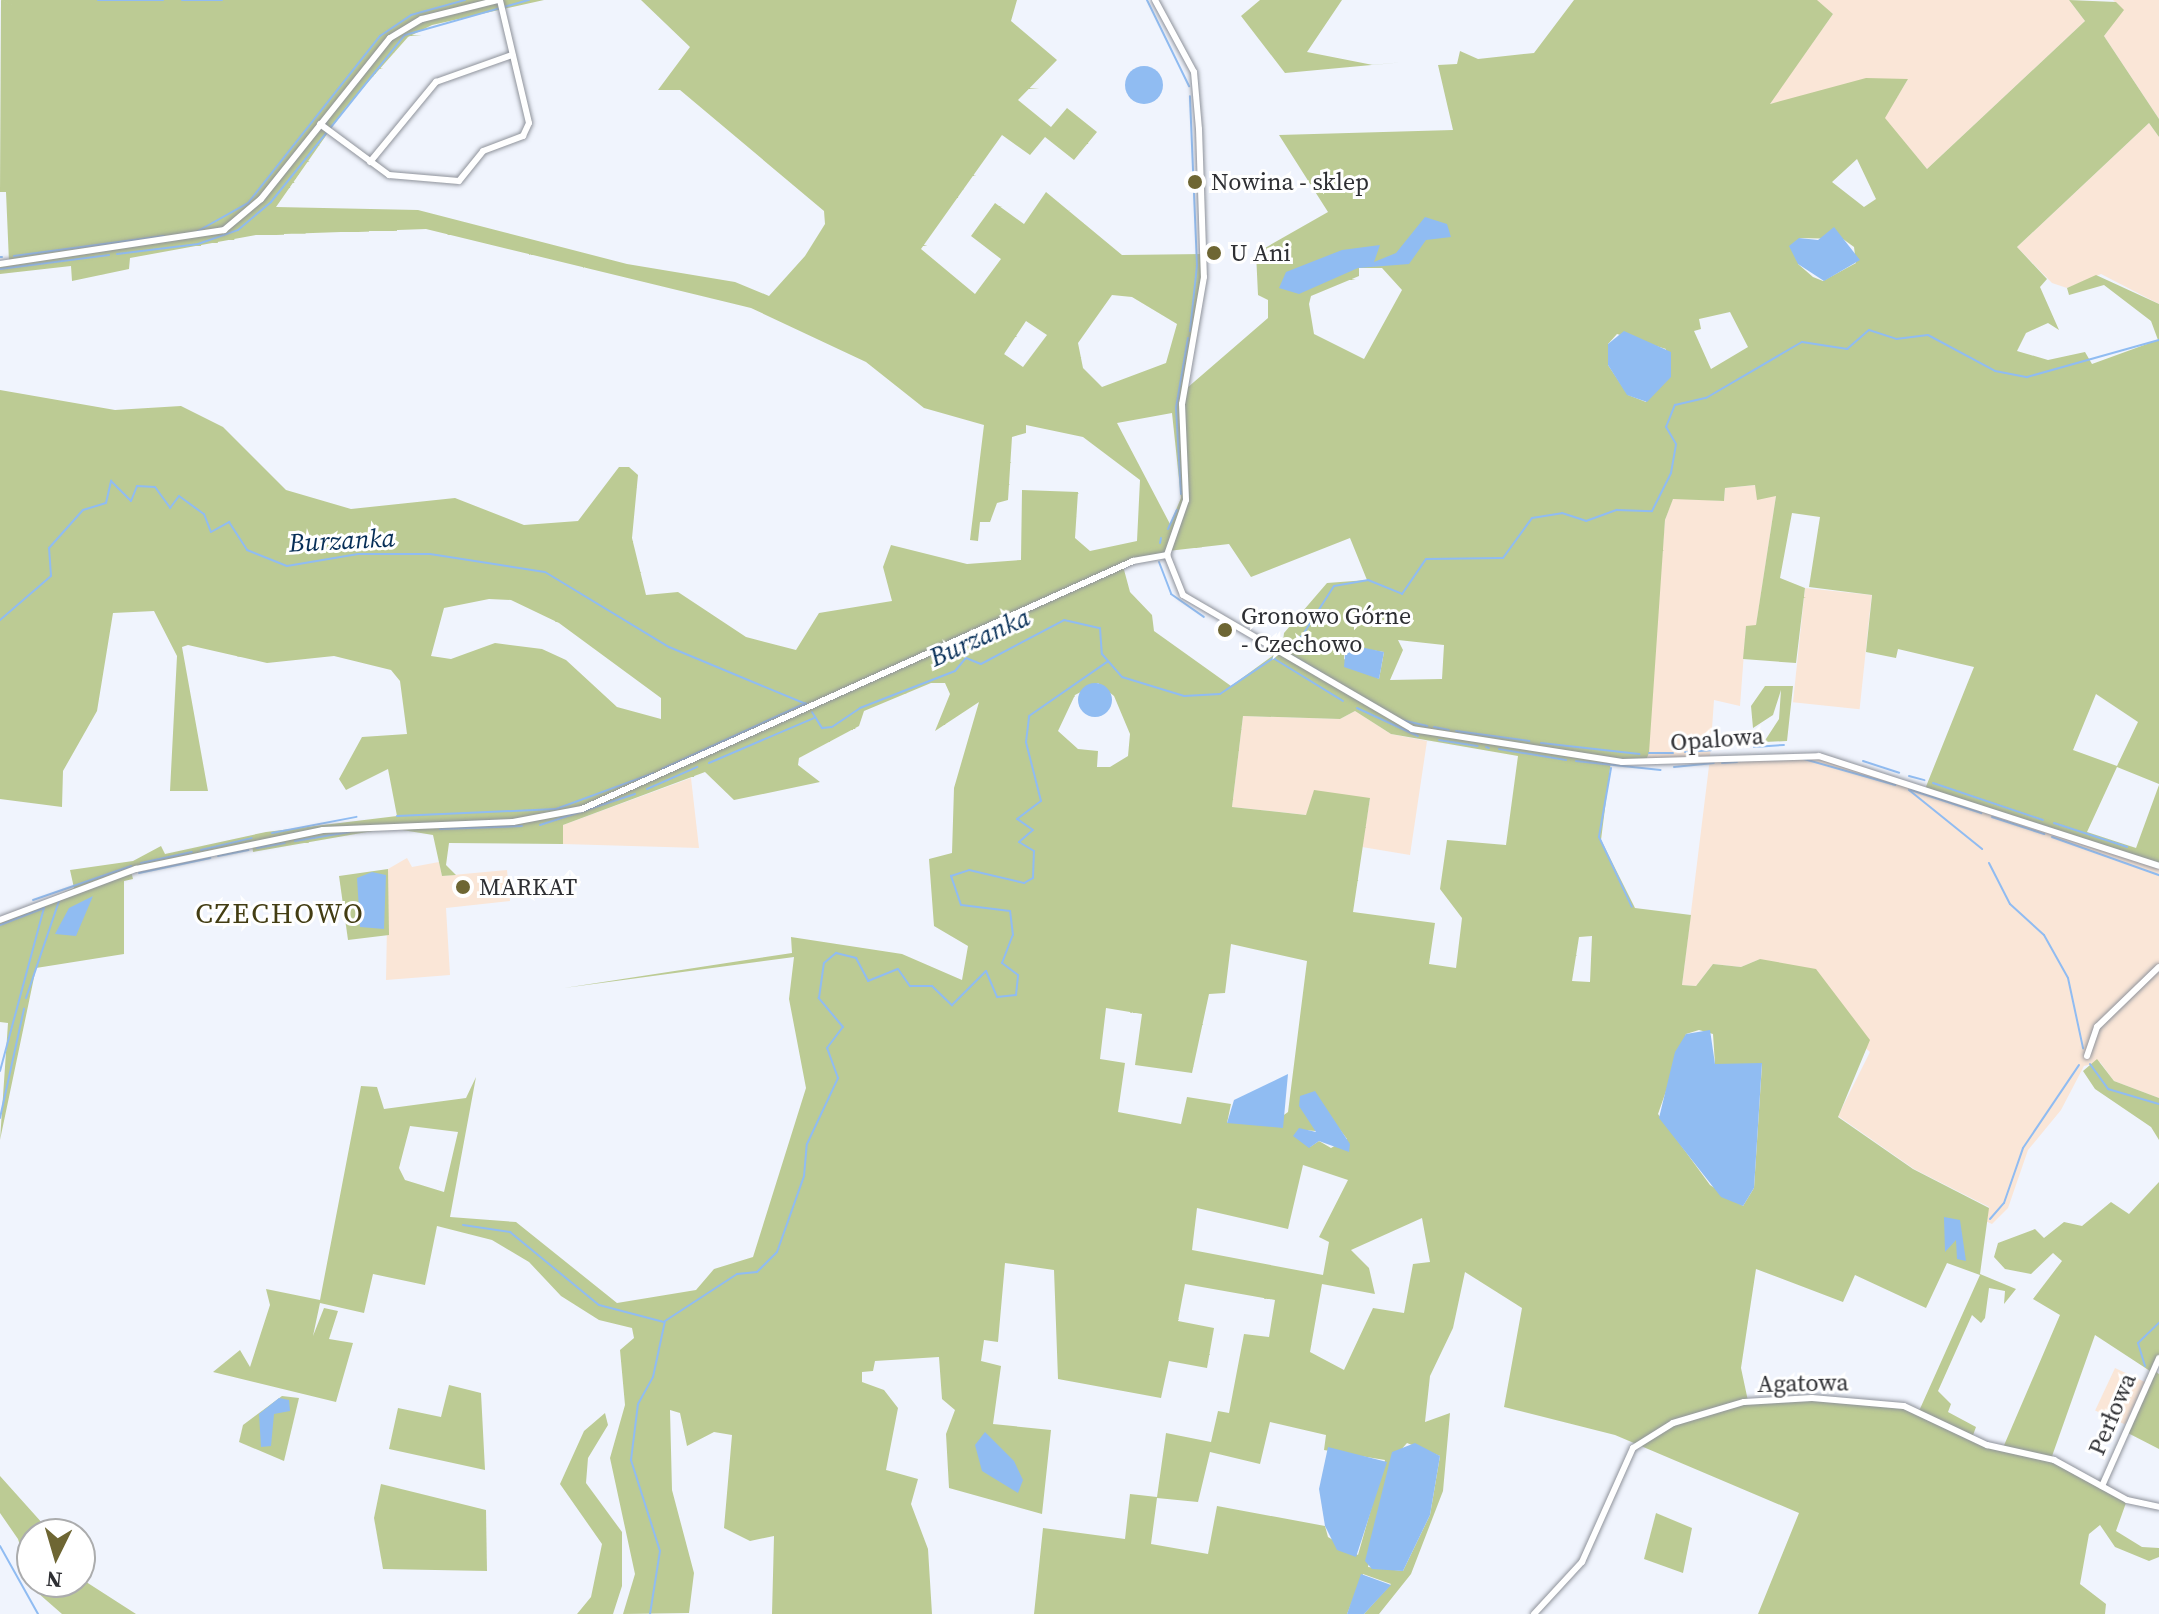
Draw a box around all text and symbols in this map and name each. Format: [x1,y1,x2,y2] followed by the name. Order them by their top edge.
[1211,168,1369,196] place label: Nowina - sklep
[1186,173,1204,191] marker: Nowina - sklep
[1230,239,1291,267] place label: U Ani
[1205,244,1223,262] marker: U Ani
[288,523,396,559] water label: Burzanka
[925,602,1035,674] water label: Burzanka
[1241,602,1411,658] place label: Gronowo Górne - Czechowo
[1216,621,1234,639] marker: Gronowo Górne - Czechowo
[1669,721,1765,757] street label: Opalowa
[479,873,577,901] place label: MARKAT
[454,878,472,896] marker: MARKAT
[195,896,365,930] district label: CZECHOWO
[1757,1368,1849,1398] street label: Agatowa
[2082,1369,2142,1459] street label: Perłowa
[16,1518,96,1598] north arrow
[45,1564,63,1596] text: N

